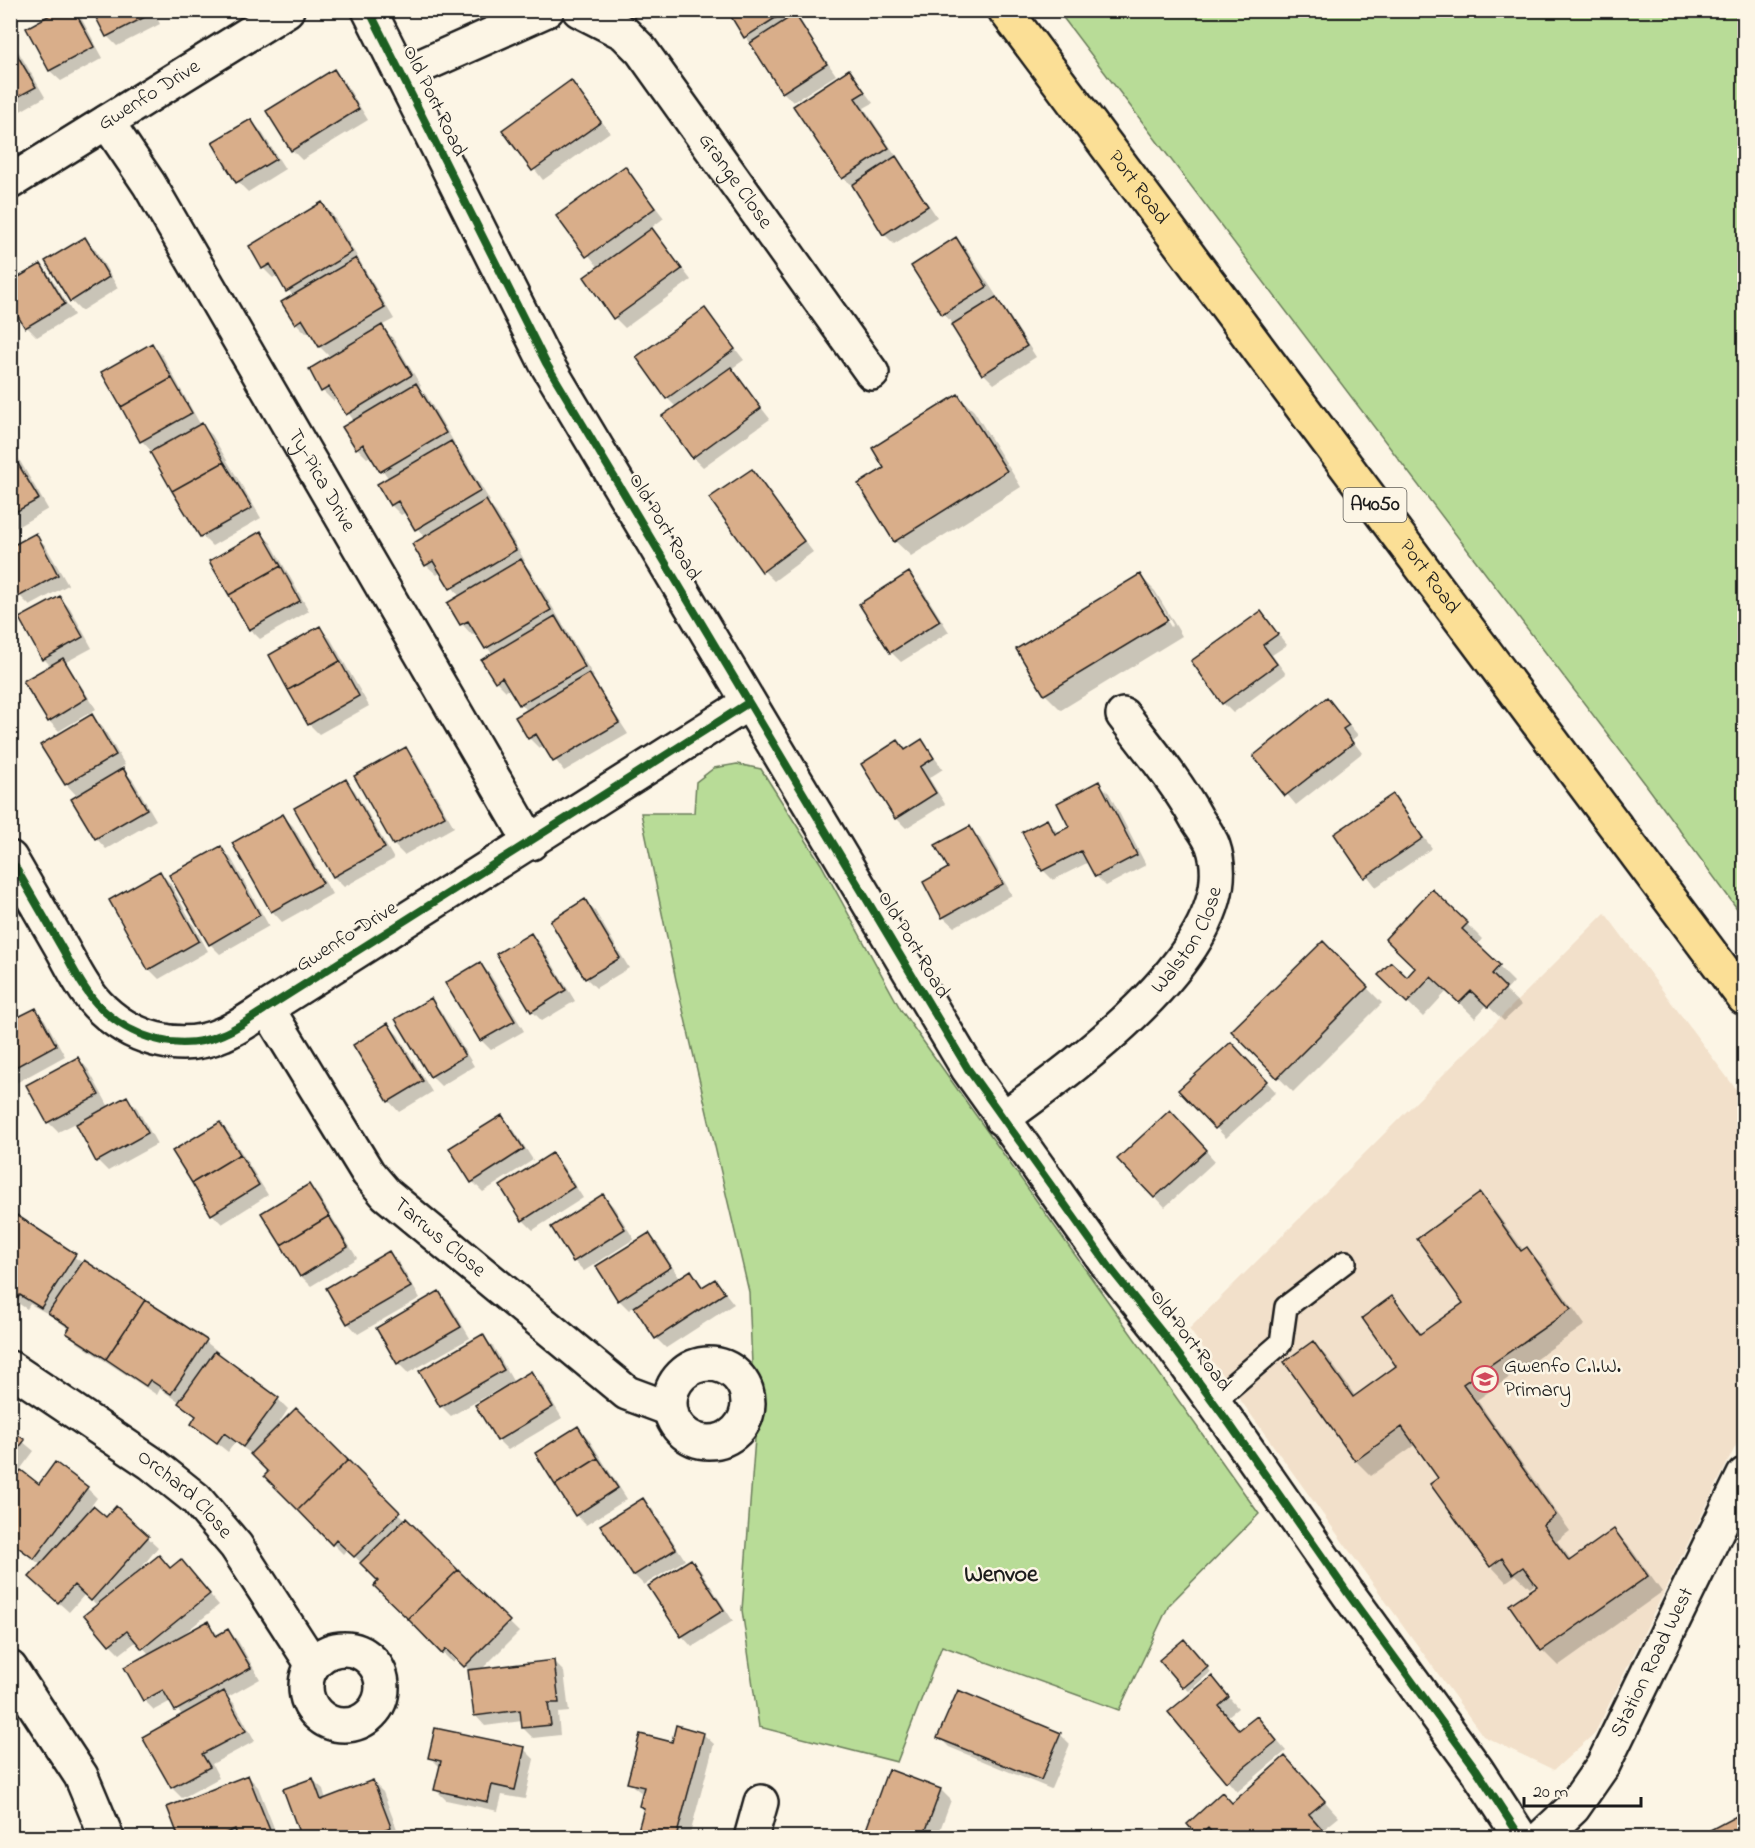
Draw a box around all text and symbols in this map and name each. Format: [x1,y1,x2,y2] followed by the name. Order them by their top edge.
[394,40,474,162] street label: Old Port Road
[92,52,207,139] street label: Gwenfo Drive
[690,127,780,236] street label: Grange Close
[1100,144,1176,231] street label: Port Road
[279,424,363,538] street label: Ty-Pica Drive
[620,468,708,587] street label: Old Port Road
[1344,488,1406,522] road number: A4050
[1391,533,1467,621] street label: Port Road
[1144,884,1231,1001] street label: Walston Close
[869,886,957,1005] street label: Old Port Road
[290,893,404,980] street label: Gwenfo Drive
[386,1191,492,1286] street label: Tarrws Close
[1142,1284,1238,1398] street label: Old Port Road
[1504,1352,1621,1408] place label: Gwenfo C.I.W. Primary
[1470,1364,1500,1394] school or university icon: Gwenfo C.I.W. Primary
[131,1443,239,1546] street label: Orchard Close
[964,1558,1039,1593] district label: Wenvoe
[1603,1583,1702,1743] street label: Station Road West
[1524,1770,1641,1808] scale bar
[1533,1780,1568,1806] text: 20 m

